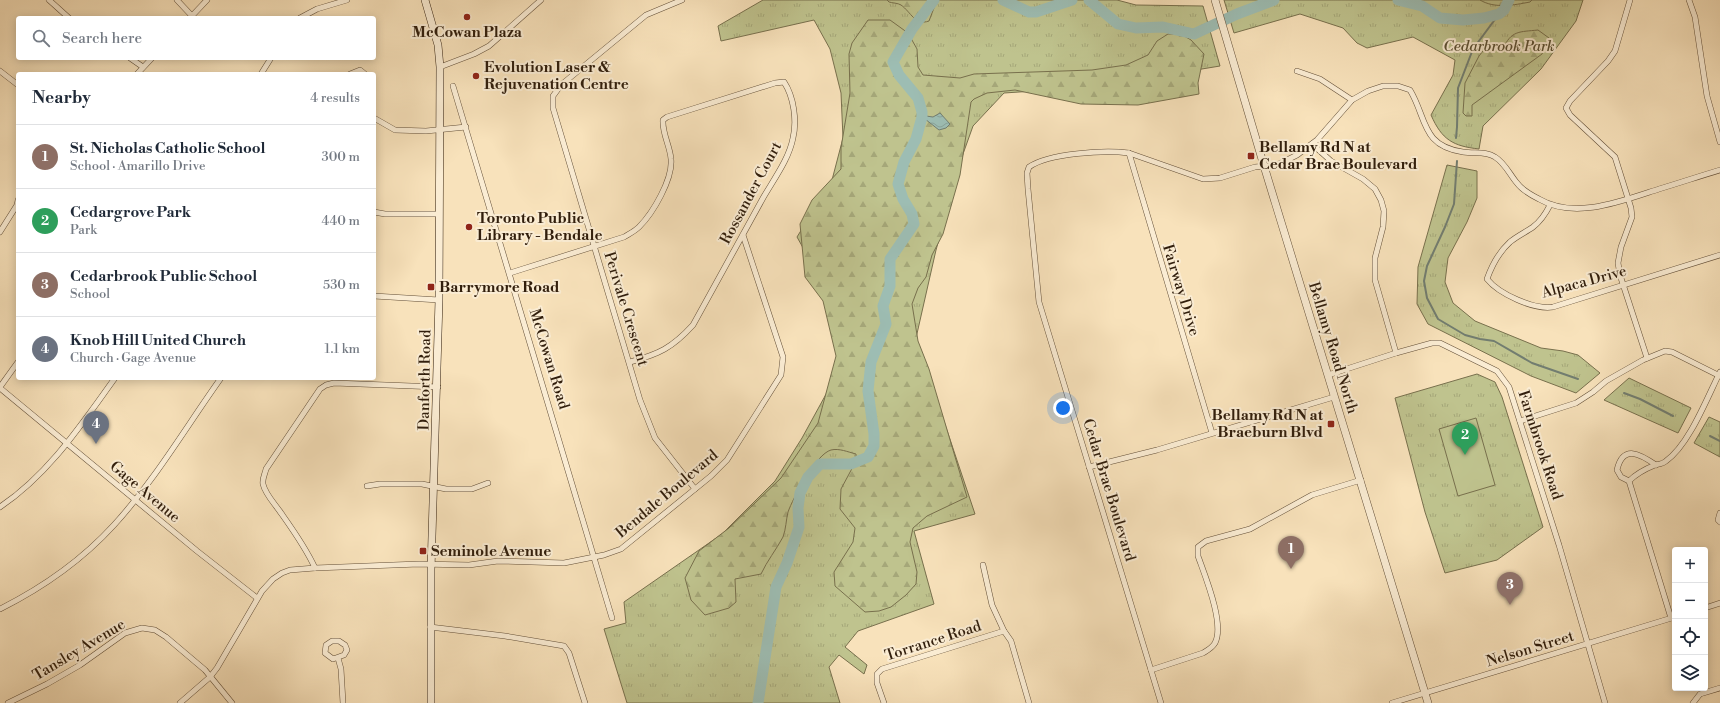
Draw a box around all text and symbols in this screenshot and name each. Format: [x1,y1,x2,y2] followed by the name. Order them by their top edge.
[462,12,472,22] marker: McCowan Plaza
[16,16,376,60] search box
[412,23,523,42] place label: McCowan Plaza
[30,27,52,49] icon: search
[62,29,142,48] text: Search here
[1443,37,1555,56] park label: Cedarbrook Park
[484,58,629,94] place label: Evolution Laser & Rejuvenation Centre
[471,71,481,81] marker: Evolution Laser & Rejuvenation Centre
[32,87,91,109] text: Nearby
[310,90,360,106] text: 4 results
[716,138,786,248] street label: Rossander Court
[1259,138,1418,174] place label: Bellamy Rd N at Cedar Brae Boulevard
[70,139,266,158] text: St. Nicholas Catholic School
[42,149,48,165] text: 1
[322,149,360,165] text: 300 m
[1246,151,1256,161] marker: Bellamy Rd N at Cedar Brae Boulevard
[70,158,205,174] text: School · Amarillo Drive
[70,203,191,222] text: Cedargrove Park
[477,209,602,245] place label: Toronto Public Library - Bendale
[41,213,49,229] text: 2
[322,213,360,229] text: 440 m
[70,222,97,238] text: Park
[464,222,474,232] marker: Toronto Public Library - Bendale
[1158,242,1204,338] street label: Fairway Drive
[600,249,653,369] street label: Perivale Crescent
[1538,262,1629,303] street label: Alpaca Drive
[70,267,257,286] text: Cedarbrook Public School
[41,277,49,293] text: 3
[323,277,360,293] text: 530 m
[439,278,560,297] place label: Barrymore Road
[1304,279,1362,416] street label: Bellamy Road North
[426,282,436,292] marker: Barrymore Road
[70,286,110,302] text: School
[525,306,573,412] street label: McCowan Road
[415,329,435,431] street label: Danforth Road
[70,331,246,350] text: Knob Hill United Church
[41,341,49,357] text: 4
[325,341,360,357] text: 1.1 km
[70,350,196,366] text: Church · Gage Avenue
[1513,388,1567,503] street label: Farmbrook Road
[1053,398,1073,418] your location
[1211,406,1324,442] place label: Bellamy Rd N at Braeburn Blvd
[83,411,109,444] pin: 4
[1078,416,1140,564] street label: Cedar Brae Boulevard
[1326,419,1336,429] marker: Bellamy Rd N at Braeburn Blvd
[1452,422,1478,455] pin: 2
[611,445,722,543] street label: Bendale Boulevard
[106,457,184,527] street label: Gage Avenue
[1278,536,1304,569] pin: 1
[431,542,551,561] place label: Seminole Avenue
[418,546,428,556] marker: Seminole Avenue
[1672,547,1708,691] map controls
[1672,547,1708,583] button: +
[1497,572,1523,605] pin: 3
[1672,583,1708,619] button: −
[29,615,129,685] street label: Tansley Avenue
[882,616,984,666] street label: Torrance Road
[1672,619,1708,655] button: locate
[1484,626,1577,671] street label: Nelson Street
[1672,655,1708,691] button: layers

